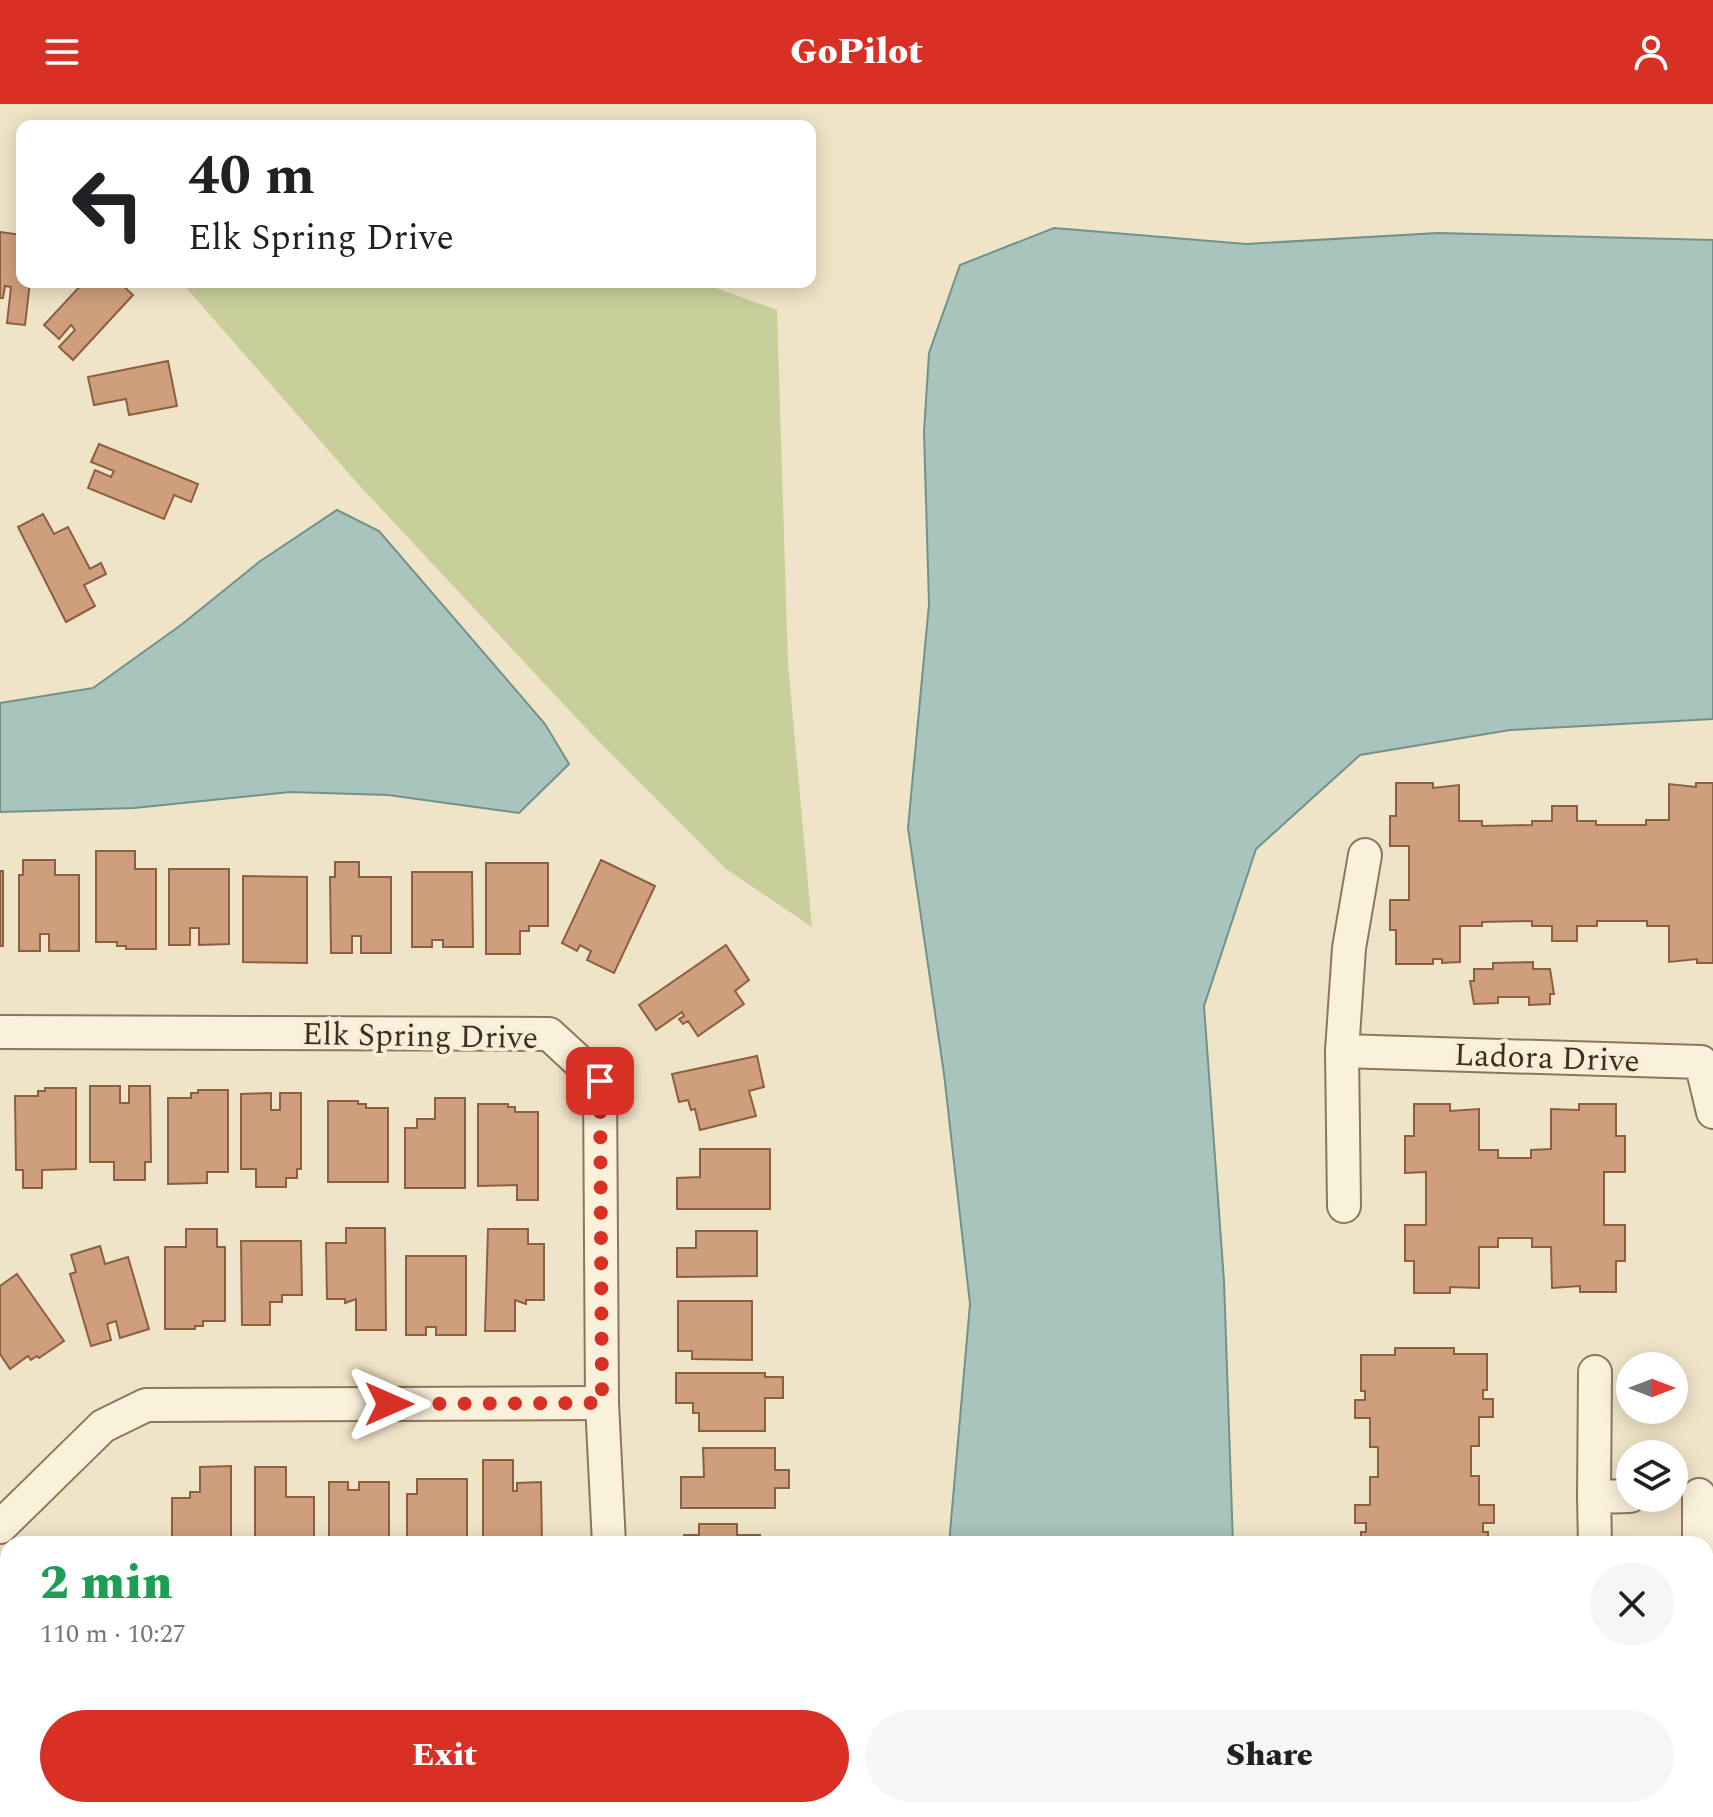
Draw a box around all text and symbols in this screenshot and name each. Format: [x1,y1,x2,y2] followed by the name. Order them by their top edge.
[790,25,923,80] text: GoPilot
[40,30,84,74] icon: menu
[1629,30,1673,74] icon: person
[188,134,315,219] text: 40 m
[56,152,160,256] icon: left
[188,211,454,266] text: Elk Spring Drive
[301,1010,539,1063] street label: Elk Spring Drive
[1453,1031,1641,1086] street label: Ladora Drive
[566,1047,634,1115] pin
[578,1059,622,1103] icon: arrive
[1616,1352,1688,1424] north arrow
[1616,1352,1688,1512] map controls
[347,1362,431,1446] position arrow
[1616,1440,1688,1512] button: layers
[40,1547,173,1620] text: 2 min
[1590,1562,1674,1646] button: close
[40,1614,186,1654] text: 110 m · 10:27
[40,1710,849,1802] button: Exit
[865,1710,1674,1802] button: Share

